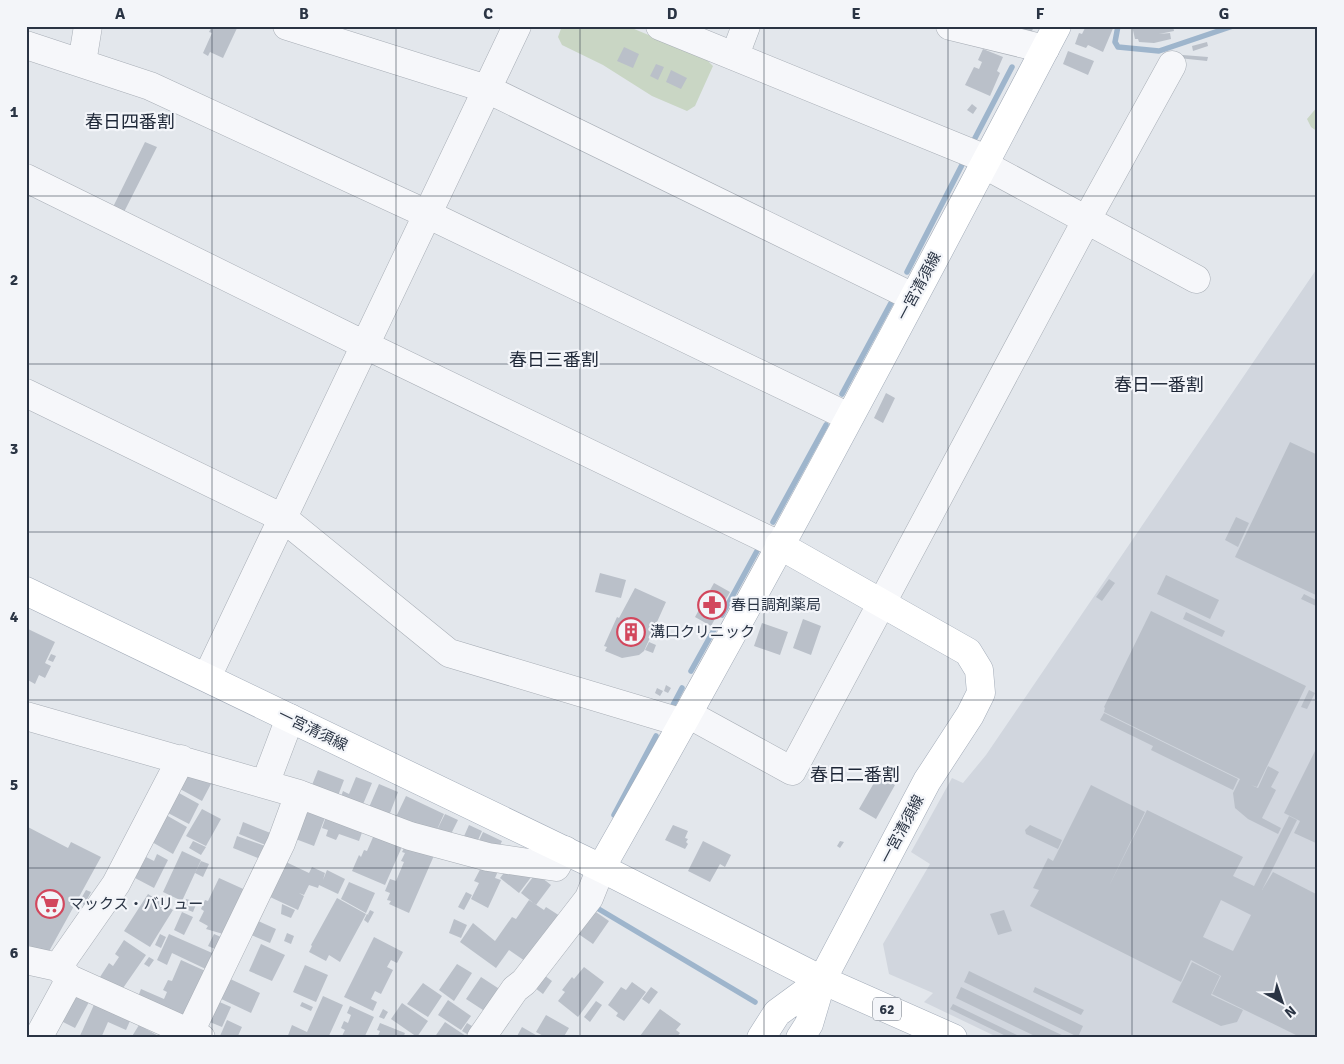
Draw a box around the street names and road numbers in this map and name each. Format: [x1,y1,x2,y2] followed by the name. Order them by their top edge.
[893,249,945,323] street label: 一宮清須線
[275,705,351,755] street label: 一宮清須線
[876,792,928,866] street label: 一宮清須線
[873,998,901,1021] road number: 62

